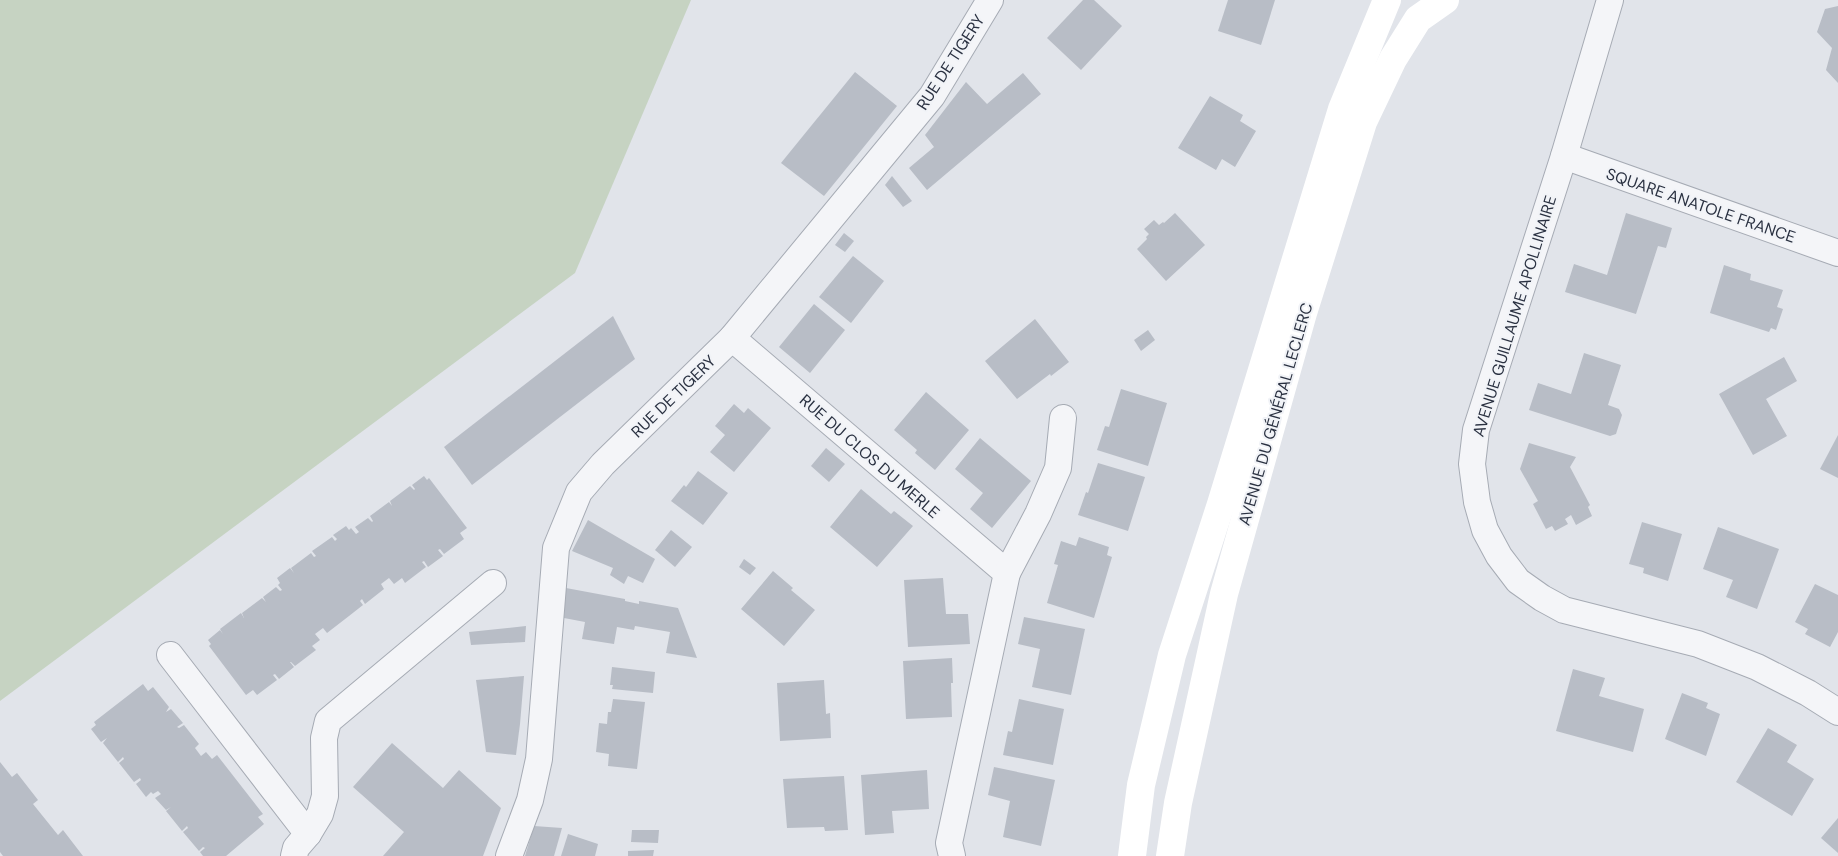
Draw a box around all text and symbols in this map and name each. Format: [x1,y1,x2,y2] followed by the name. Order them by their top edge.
[912,11,989,114] street label: RUE DE TIGERY
[1603,163,1798,248] street label: SQUARE ANATOLE FRANCE
[1468,193,1561,439] street label: AVENUE GUILLAUME APOLLINAIRE
[1234,300,1317,528] street label: AVENUE DU GÉNÉRAL LECLERC
[627,351,720,442] street label: RUE DE TIGERY
[795,390,944,523] street label: RUE DU CLOS DU MERLE

